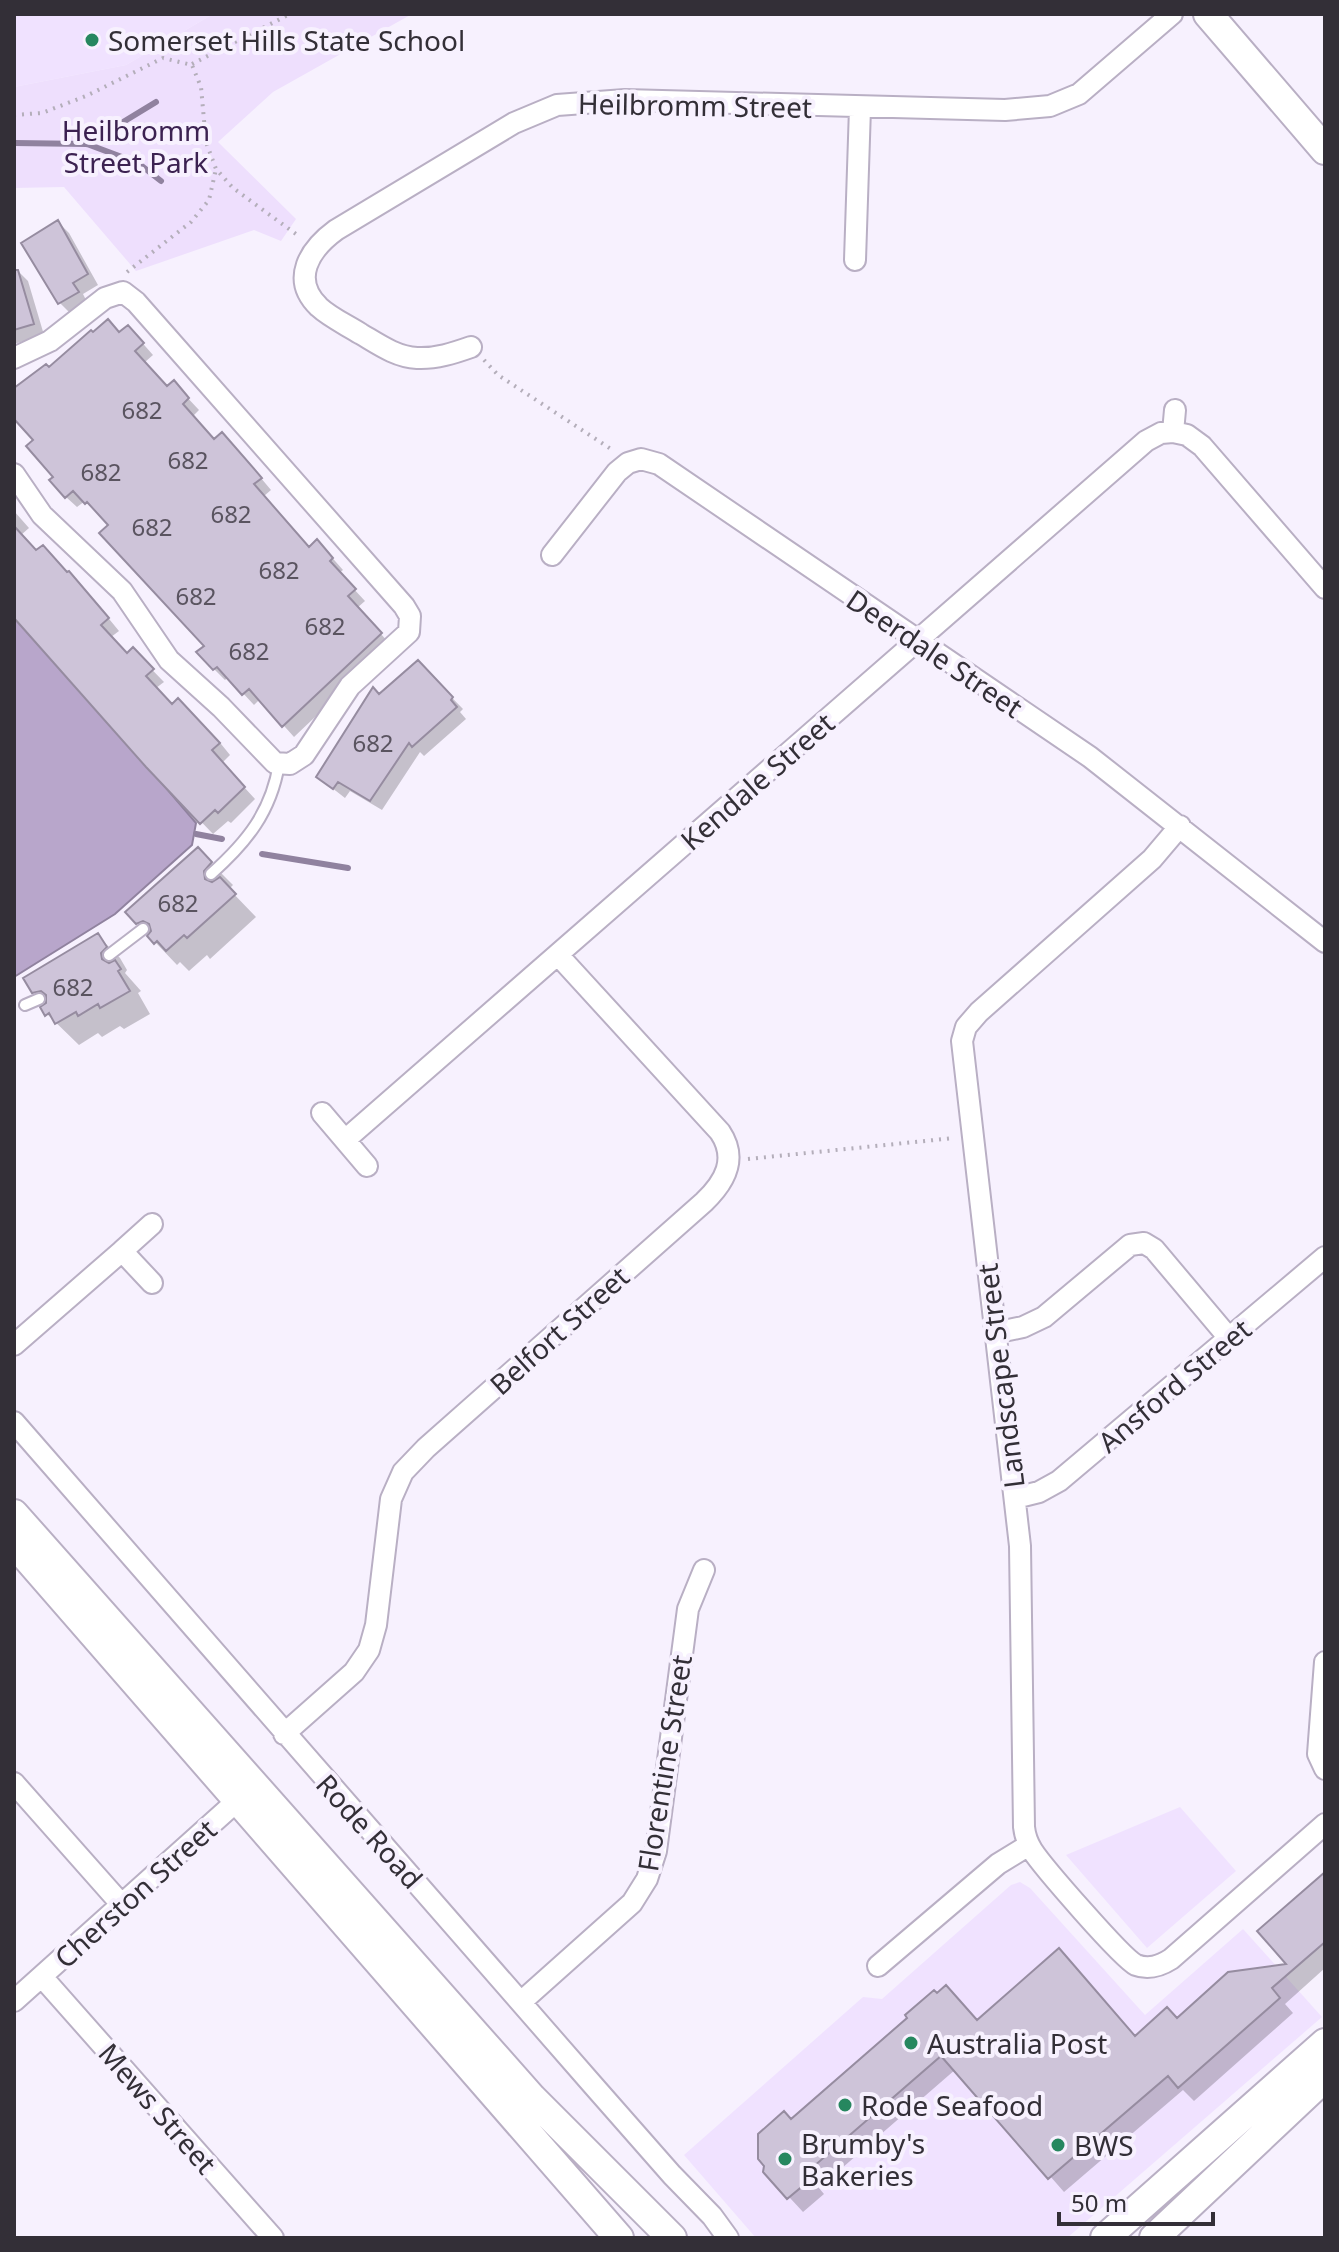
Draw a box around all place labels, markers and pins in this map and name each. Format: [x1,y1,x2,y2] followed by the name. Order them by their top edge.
[108,21,465,59] place label: Somerset Hills State School
[83,31,101,49] marker: Somerset Hills State School
[927,2024,1107,2062] place label: Australia Post
[902,2034,920,2052] marker: Australia Post
[861,2086,1043,2124] place label: Rode Seafood
[836,2096,854,2114] marker: Rode Seafood
[801,2124,925,2194] place label: Brumby's Bakeries
[1074,2126,1134,2164] place label: BWS
[1049,2136,1067,2154] marker: BWS
[776,2150,794,2168] marker: Brumby's Bakeries

